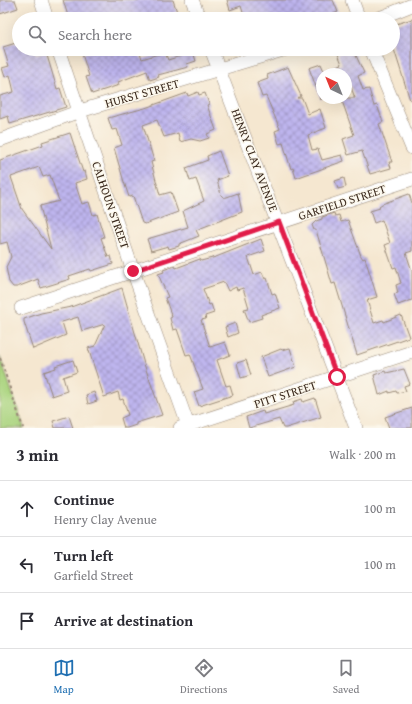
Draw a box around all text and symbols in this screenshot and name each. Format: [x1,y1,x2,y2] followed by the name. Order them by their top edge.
[12,12,400,56] search box
[26,23,48,45] icon: search
[58,24,132,45] text: Search here
[316,68,352,104] north arrow
[103,74,181,112] street label: HURST STREET
[228,106,282,214] street label: HENRY CLAY AVENUE
[88,159,134,251] street label: CALHOUN STREET
[296,180,388,224] street label: GARFIELD STREET
[124,262,142,280] route end
[328,368,346,386] route start
[252,376,319,412] street label: PITT STREET
[16,442,58,467] text: 3 min
[329,445,396,464] text: Walk · 200 m
[54,489,115,510] text: Continue
[16,498,38,520] icon: ahead
[364,499,396,518] text: 100 m
[54,510,157,529] text: Henry Clay Avenue
[54,545,113,566] text: Turn left
[16,554,38,576] icon: left
[364,555,396,574] text: 100 m
[54,566,133,585] text: Garfield Street
[16,610,38,632] icon: arrive
[54,610,193,631] text: Arrive at destination
[53,657,75,697] tab: Map
[180,657,227,697] tab: Directions
[333,657,359,697] tab: Saved

